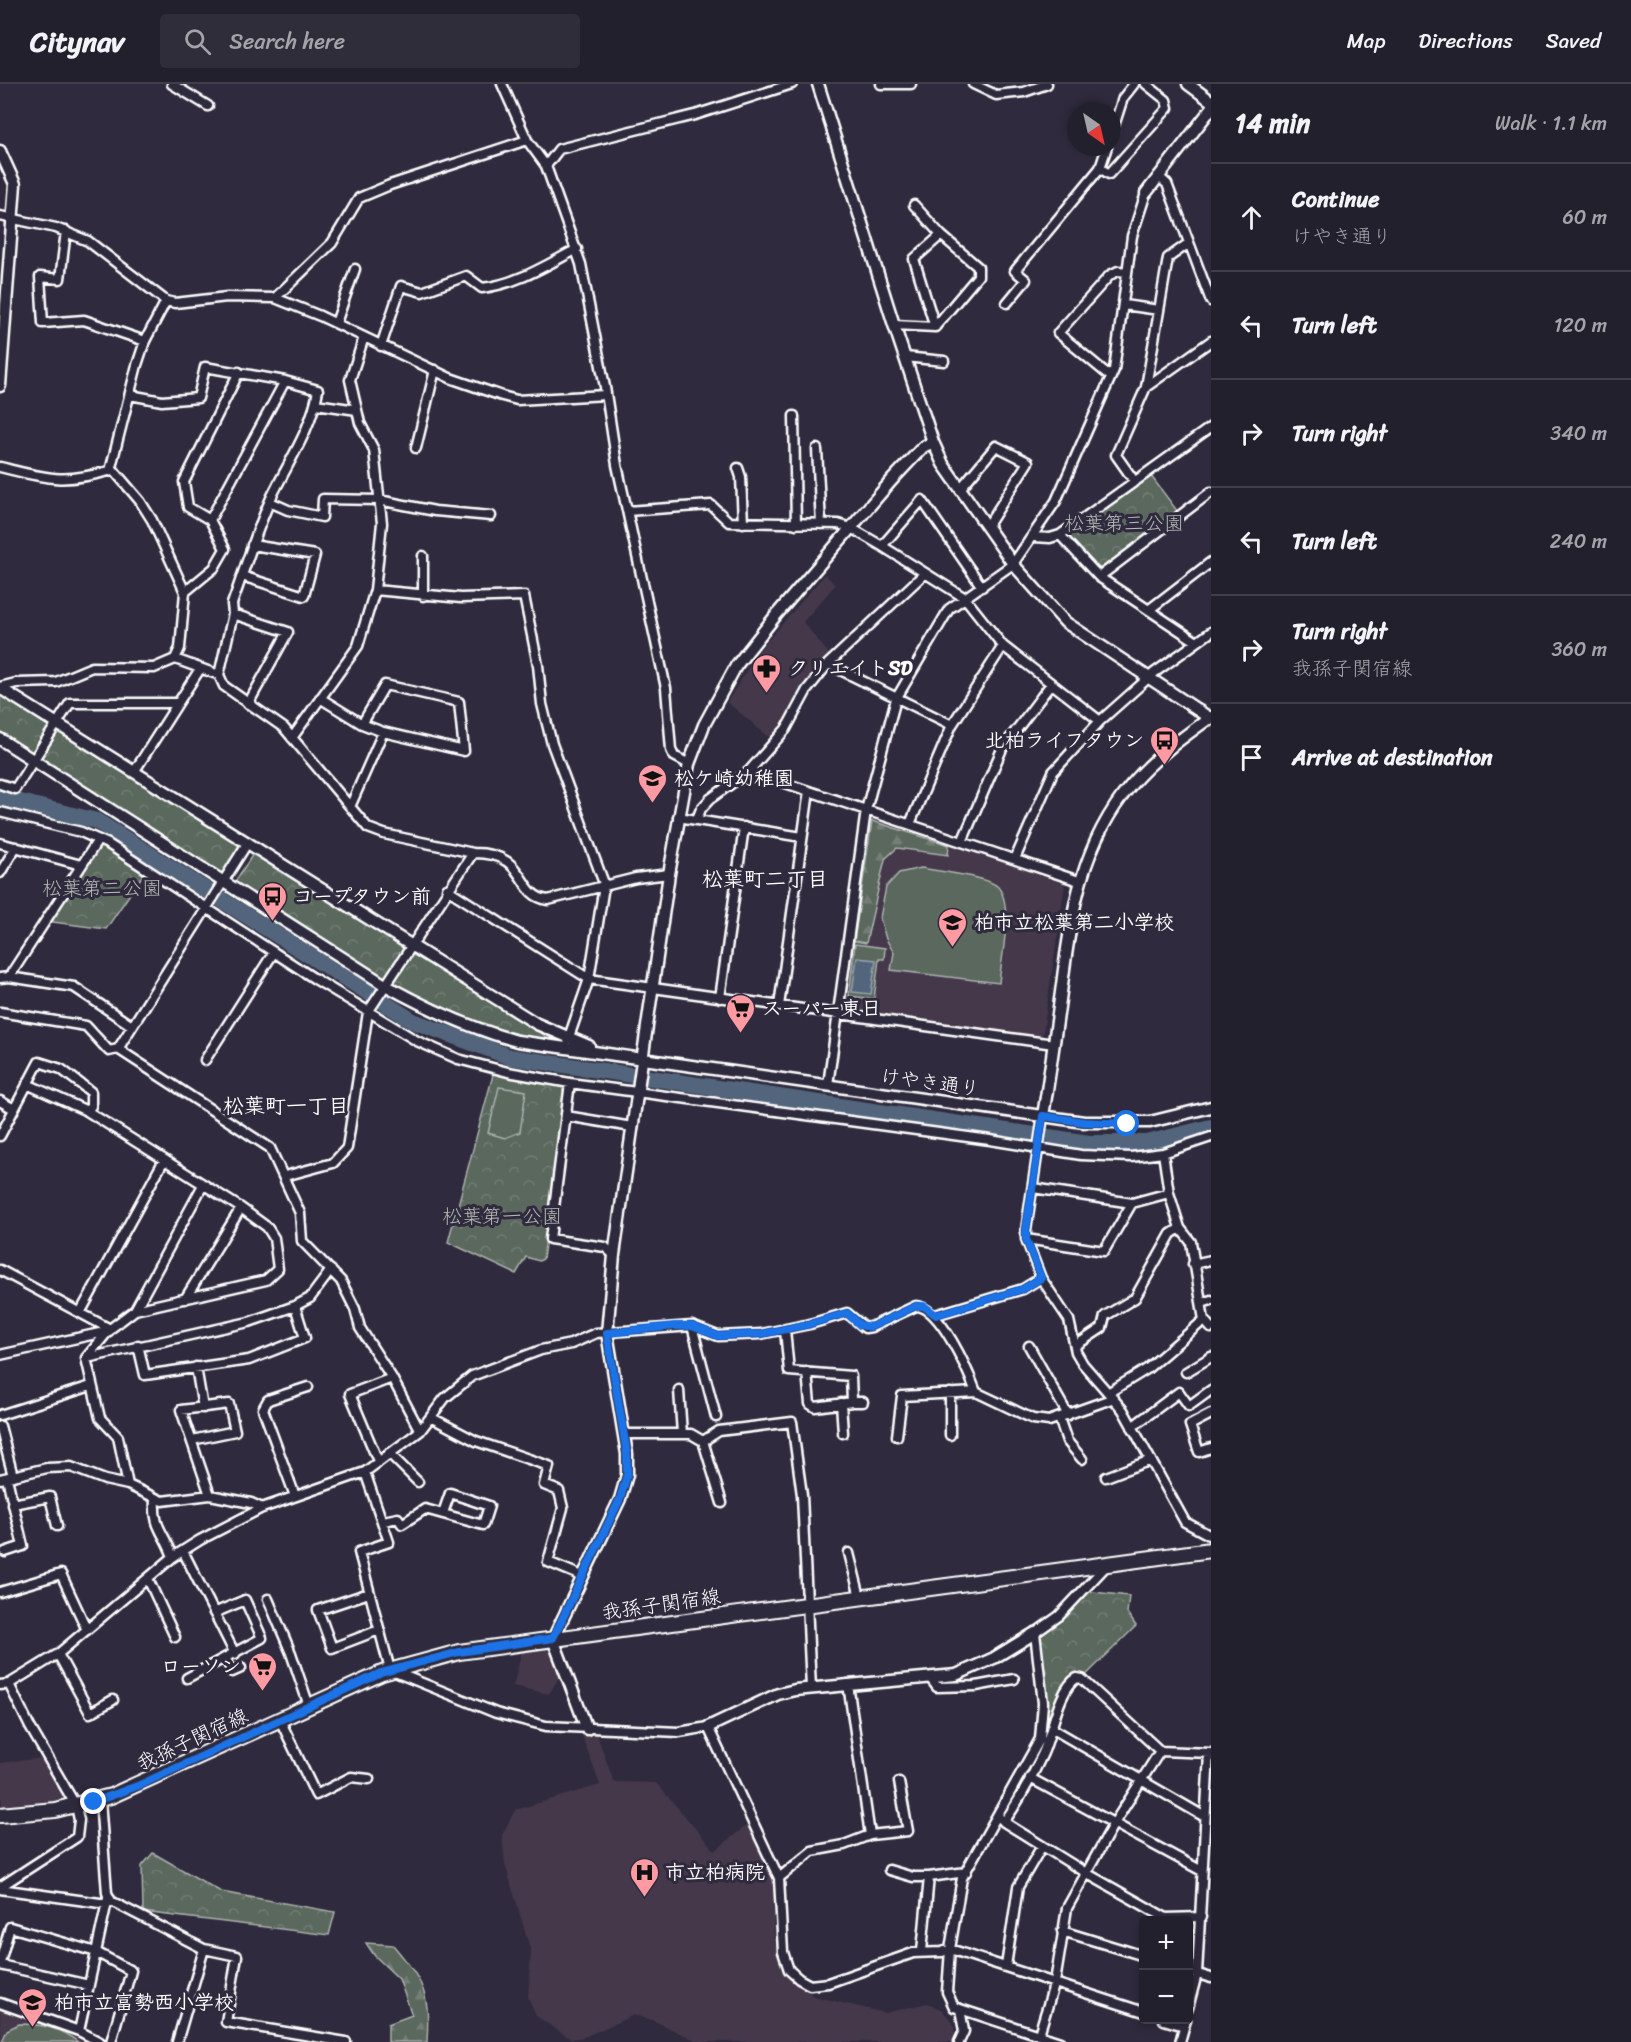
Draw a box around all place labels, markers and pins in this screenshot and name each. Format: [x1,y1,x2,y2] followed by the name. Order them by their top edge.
[788,651,914,686] place label: クリエイトSD
[751,652,783,694] pharmacy icon: クリエイトSD
[985,723,1144,758] place label: 北柏ライフタウン
[1149,724,1181,766] bus stop icon: 北柏ライフタウン
[674,761,794,796] place label: 松ケ崎幼稚園
[637,762,669,804] school or university icon: 松ケ崎幼稚園
[293,879,431,914] place label: コープタウン前
[256,880,288,922] bus stop icon: コープタウン前
[974,905,1174,940] place label: 柏市立松葉第二小学校
[937,906,969,948] school or university icon: 柏市立松葉第二小学校
[762,991,881,1026] place label: スーパー東日
[725,992,757,1034] supermarket icon: スーパー東日
[161,1649,241,1684] place label: ローソン
[246,1650,278,1692] supermarket icon: ローソン
[665,1855,765,1890] place label: 市立柏病院
[628,1856,660,1898] hospital icon: 市立柏病院
[54,1985,234,2020] place label: 柏市立富勢西小学校
[17,1986,49,2028] school or university icon: 柏市立富勢西小学校

